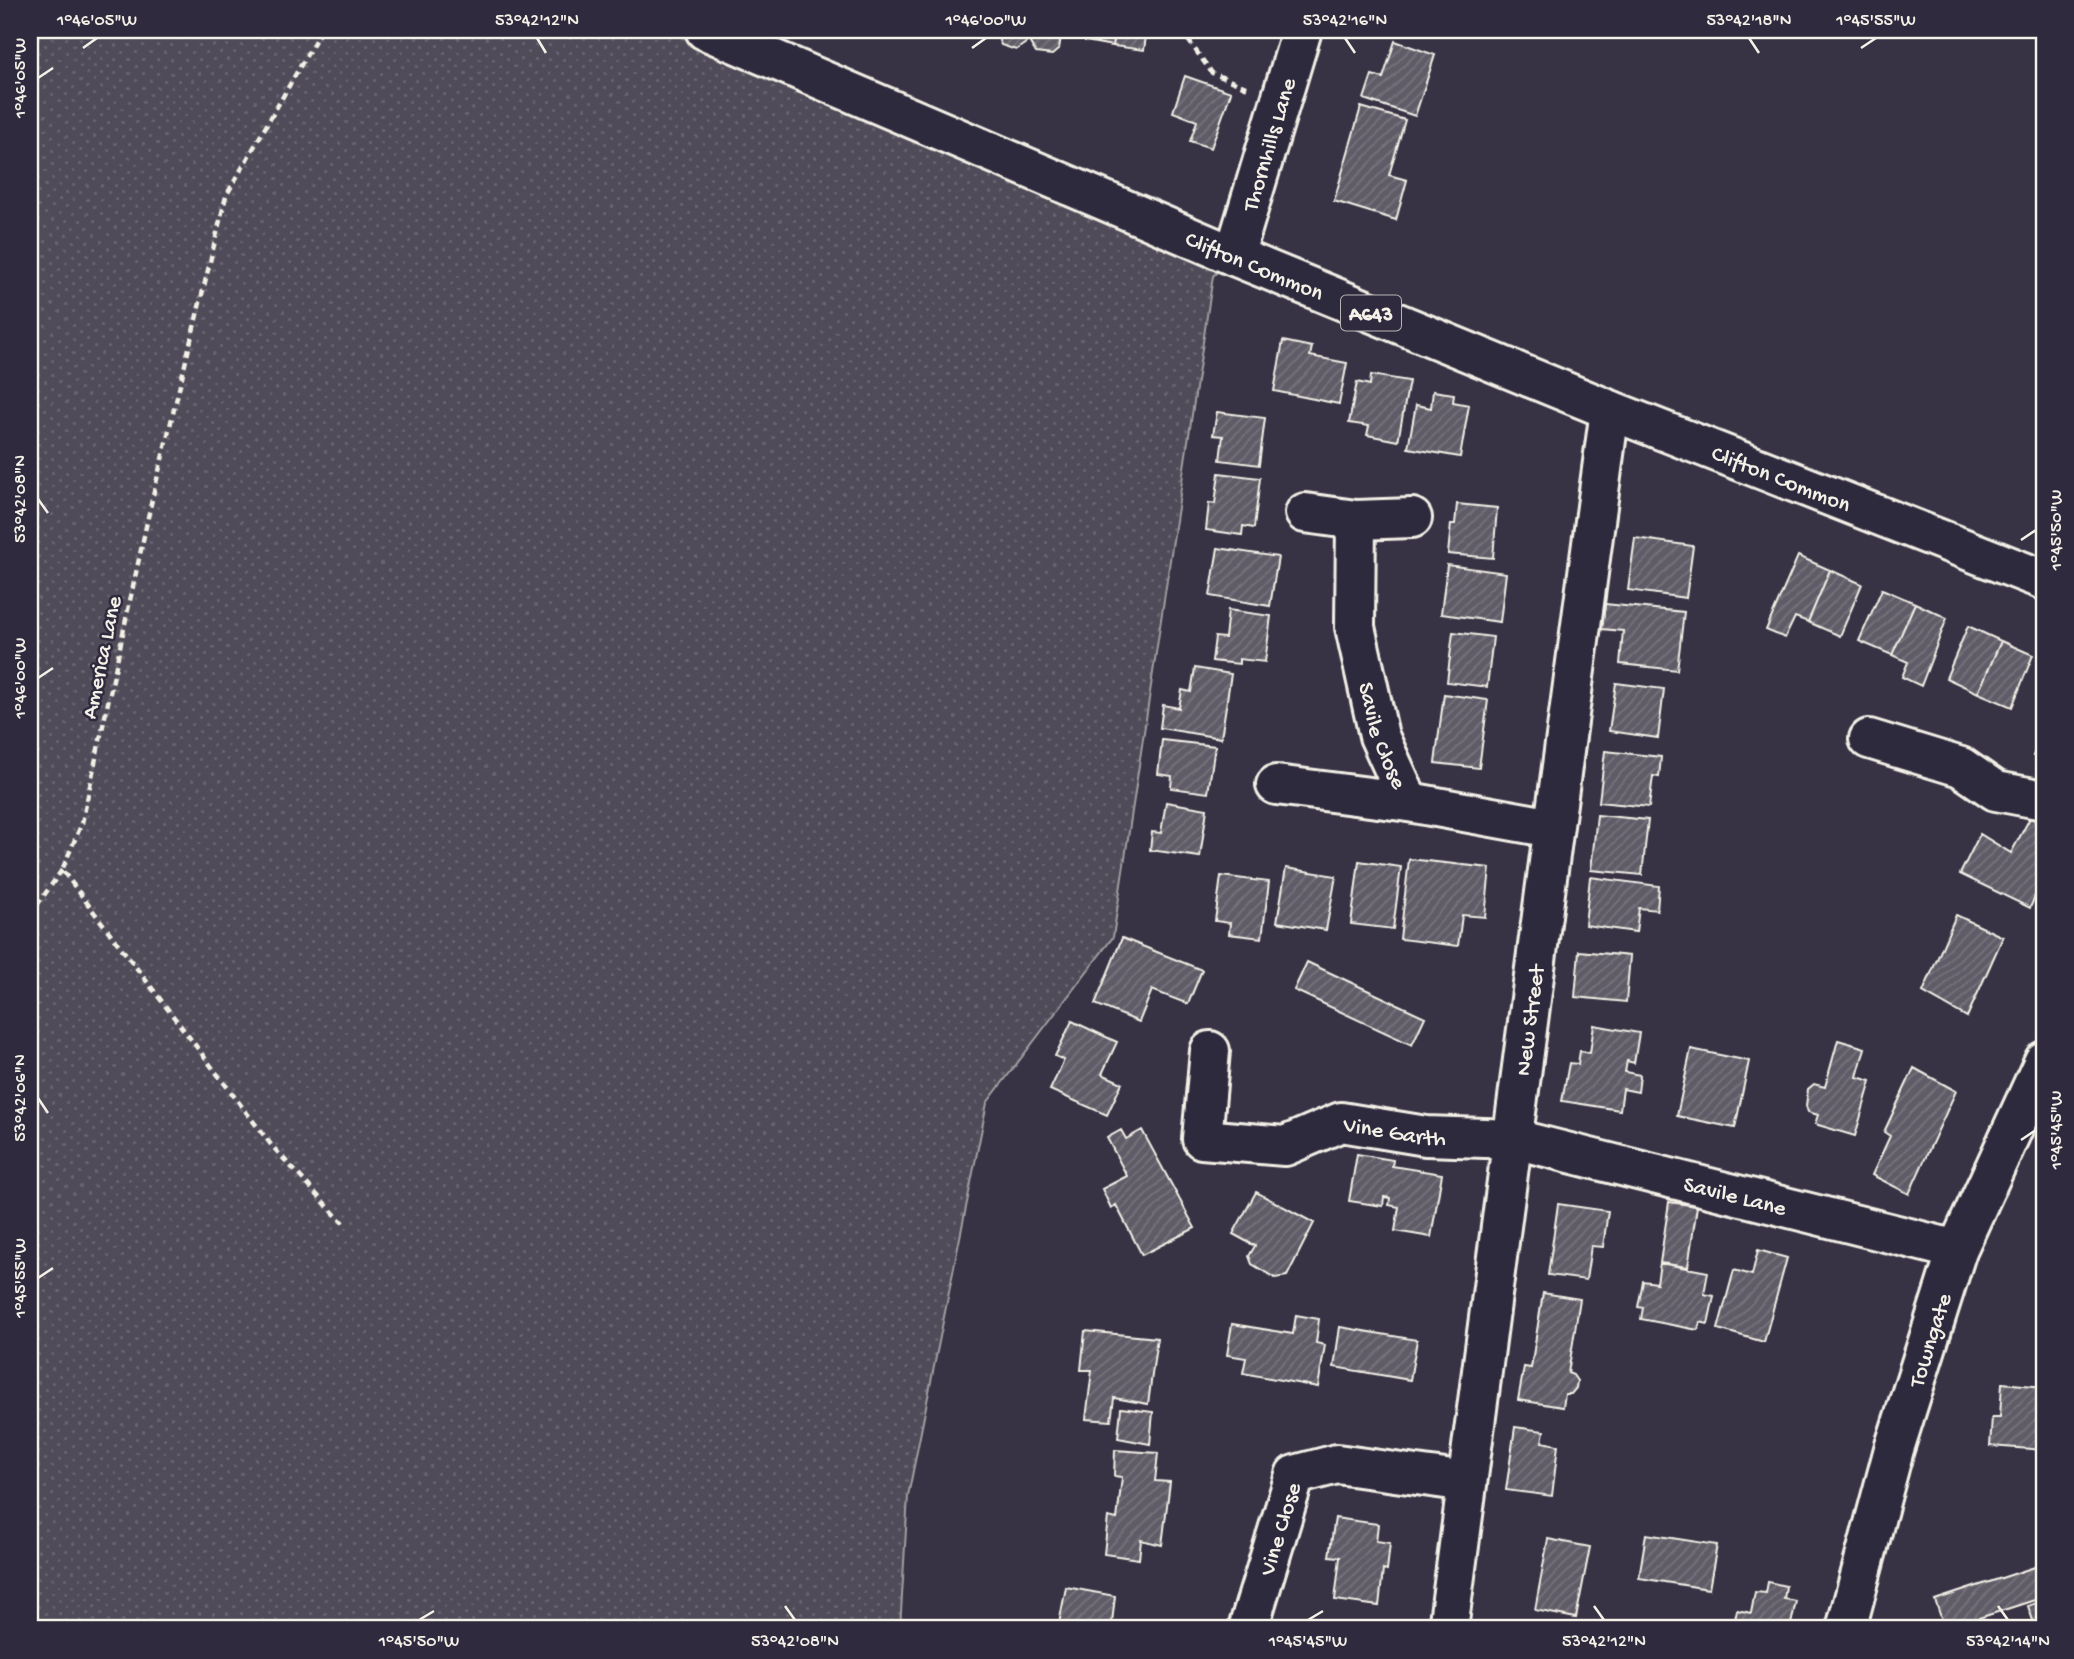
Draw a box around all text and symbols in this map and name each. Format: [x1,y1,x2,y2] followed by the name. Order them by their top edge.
[56,11,137,32] text: 1°46'05"W
[495,11,579,32] text: 53°42'12"N
[945,11,1026,32] text: 1°46'00"W
[1303,11,1387,32] text: 53°42'16"N
[1706,11,1792,32] text: 53°42'18"N
[1835,11,1916,32] text: 1°45'55"W
[11,38,32,119] text: 1°46'05"W
[1238,74,1304,217] street label: Thornhills Lane
[1180,227,1327,308] street label: Clifton Common
[1341,296,1401,330] road number: A643
[1707,441,1854,520] street label: Clifton Common
[11,455,32,543] text: 53°42'08"N
[2047,490,2068,571] text: 1°45'50"W
[77,593,130,722] street label: America Lane
[11,638,32,719] text: 1°46'00"W
[1351,680,1412,795] street label: Savile Close
[1511,962,1552,1078] street label: New Street
[11,1054,32,1142] text: 53°42'06"N
[2047,1091,2068,1170] text: 1°45'45"W
[1340,1112,1446,1154] street label: Vine Garth
[1680,1172,1790,1224] street label: Savile Lane
[11,1238,32,1319] text: 1°45'55"W
[1904,1289,1960,1393] street label: Towngate
[1255,1479,1309,1580] street label: Vine Close
[378,1632,459,1653] text: 1°45'50"W
[751,1632,839,1653] text: 53°42'08"N
[1268,1632,1347,1653] text: 1°45'45"W
[1562,1632,1646,1653] text: 53°42'12"N
[1966,1632,2050,1653] text: 53°42'14"N

